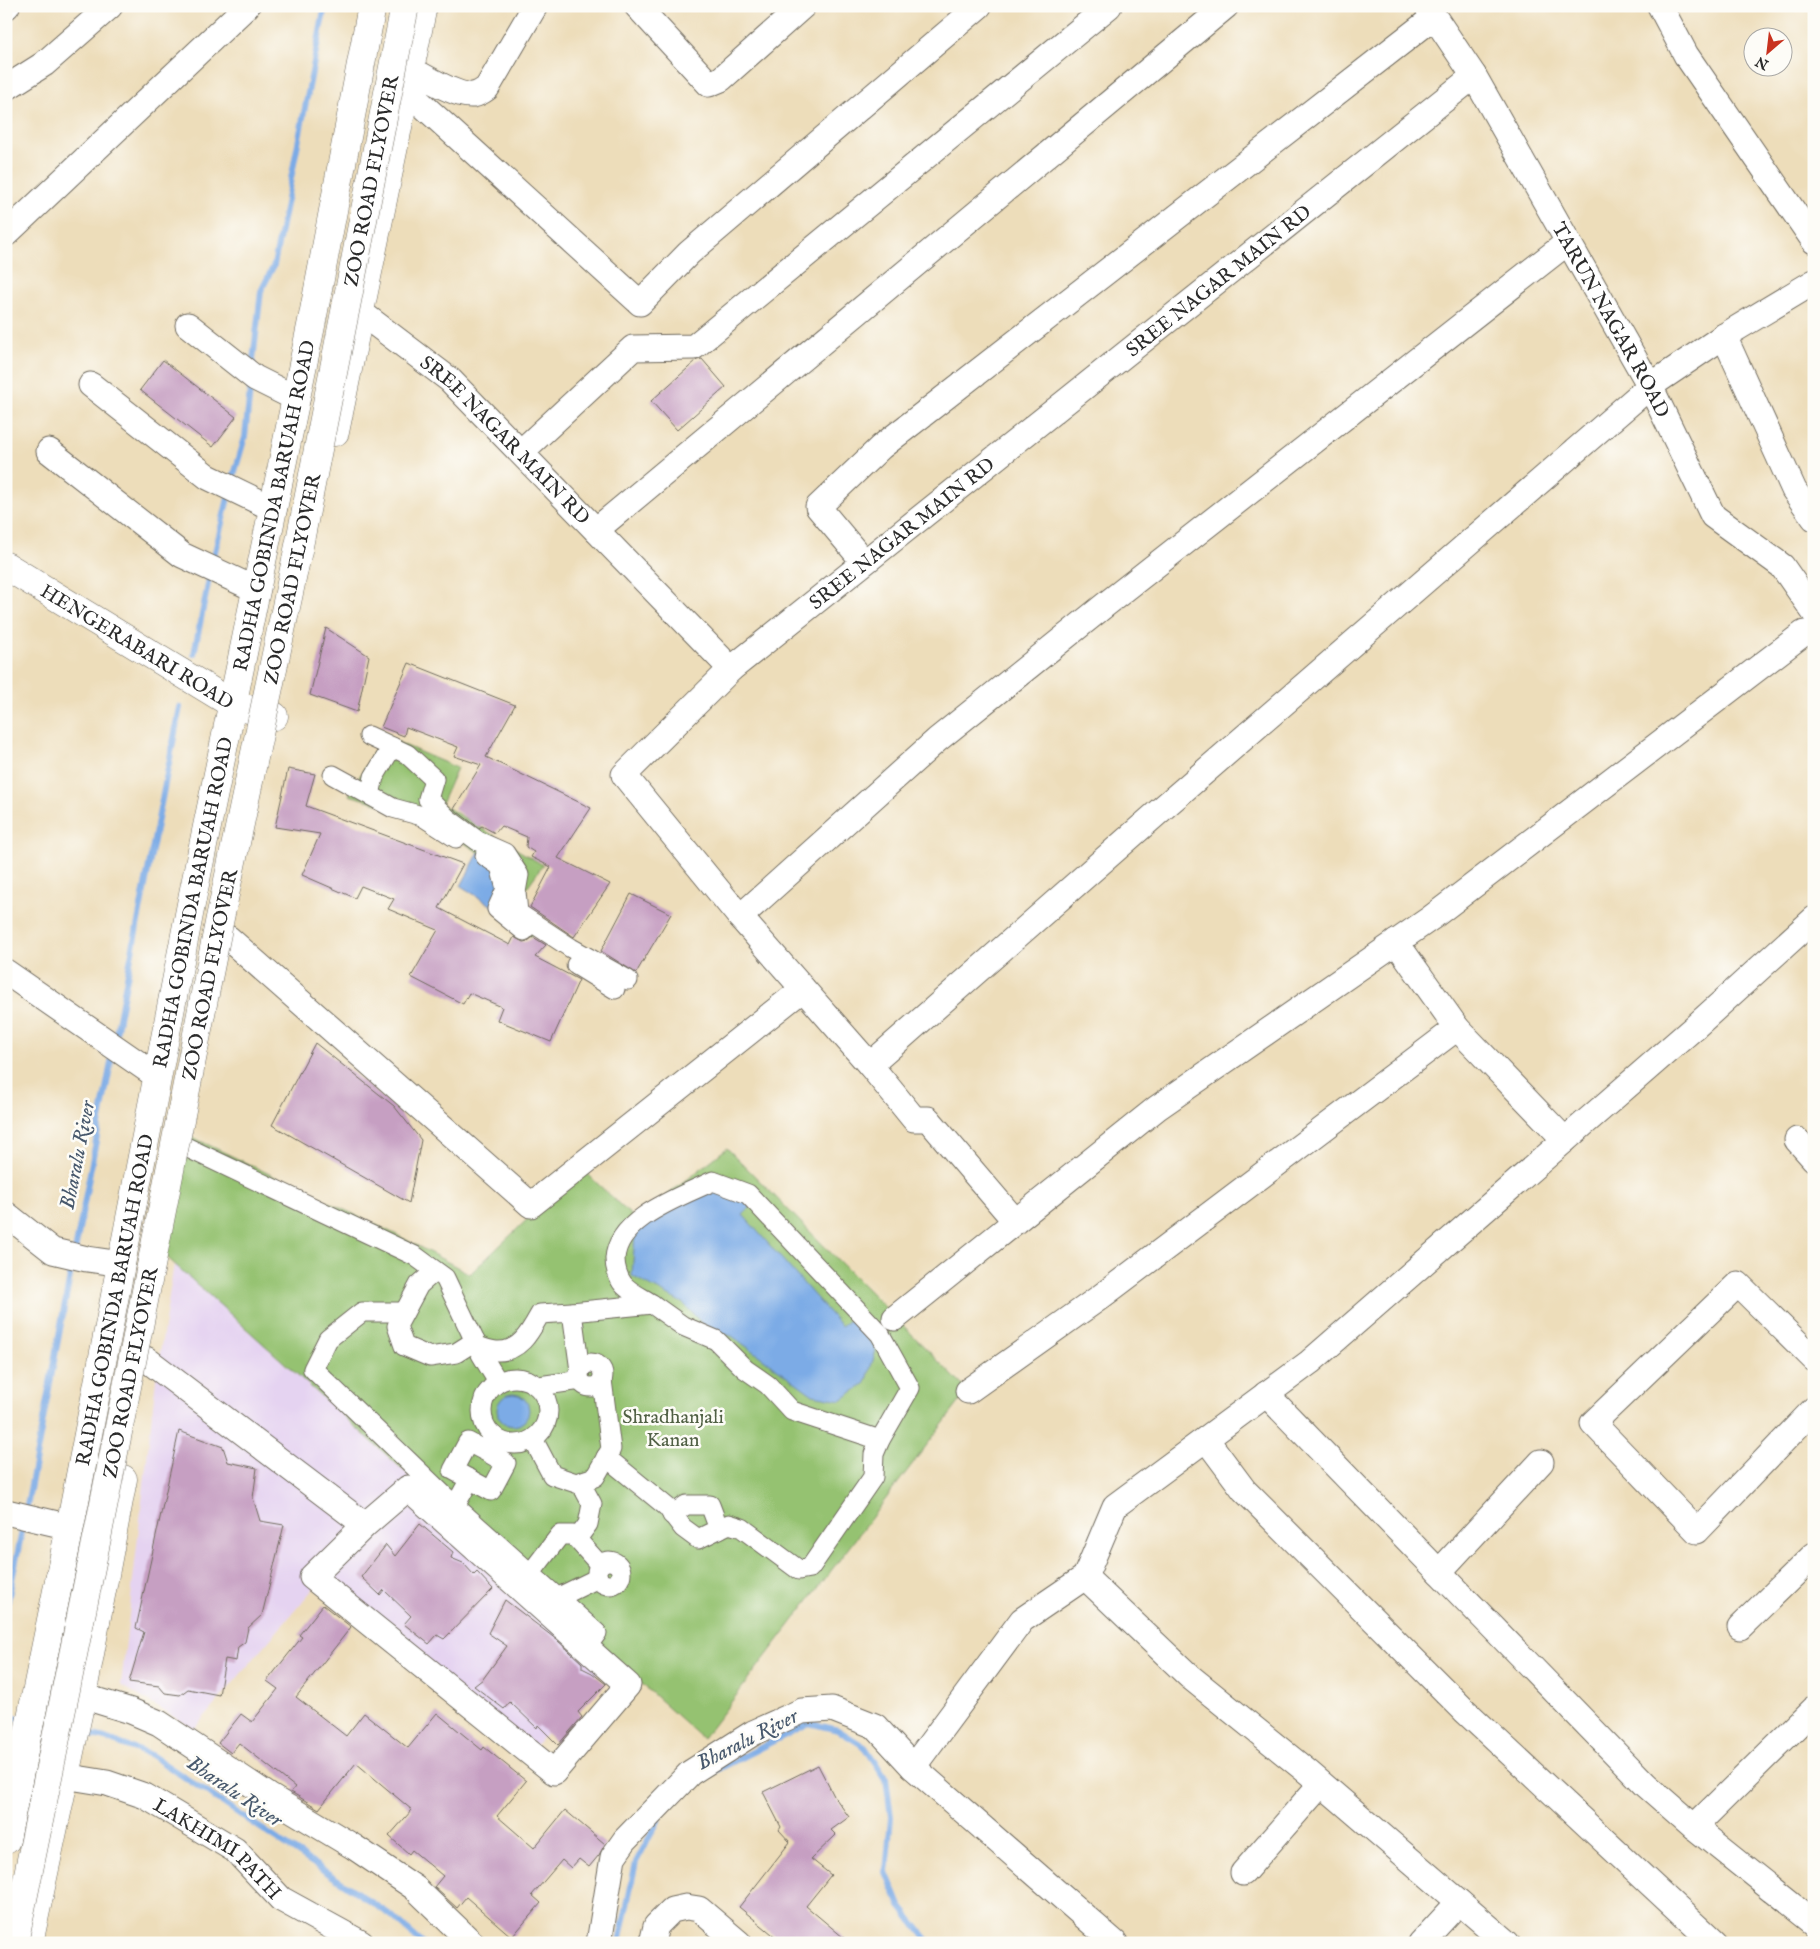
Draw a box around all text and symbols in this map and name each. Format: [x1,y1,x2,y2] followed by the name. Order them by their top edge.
[1742,28,1792,78] north arrow
[1753,52,1773,74] text: N
[339,72,405,289] street label: ZOO ROAD FLYOVER
[1121,200,1317,363] street label: SREE NAGAR MAIN RD
[1546,218,1674,422] street label: TARUN NAGAR ROAD
[229,338,322,674] street label: RADHA GOBINDA BARUAH ROAD
[414,351,595,531] street label: SREE NAGAR MAIN RD
[805,453,1000,616] street label: SREE NAGAR MAIN RD
[259,471,327,687] street label: ZOO ROAD FLYOVER
[35,579,238,716] street label: HENGERABARI ROAD
[148,735,239,1070] street label: RADHA GOBINDA BARUAH ROAD
[177,866,244,1082] street label: ZOO ROAD FLYOVER
[55,1098,102,1212] water label: Bharalu River
[71,1132,160,1468] street label: RADHA GOBINDA BARUAH ROAD
[98,1264,165,1481] street label: ZOO ROAD FLYOVER
[622,1405,724,1453] park label: Shradhanjali Kanan
[692,1703,804,1777] water label: Bharalu River
[181,1750,288,1835] water label: Bharalu River
[148,1793,286,1906] street label: LAKHIMI PATH

